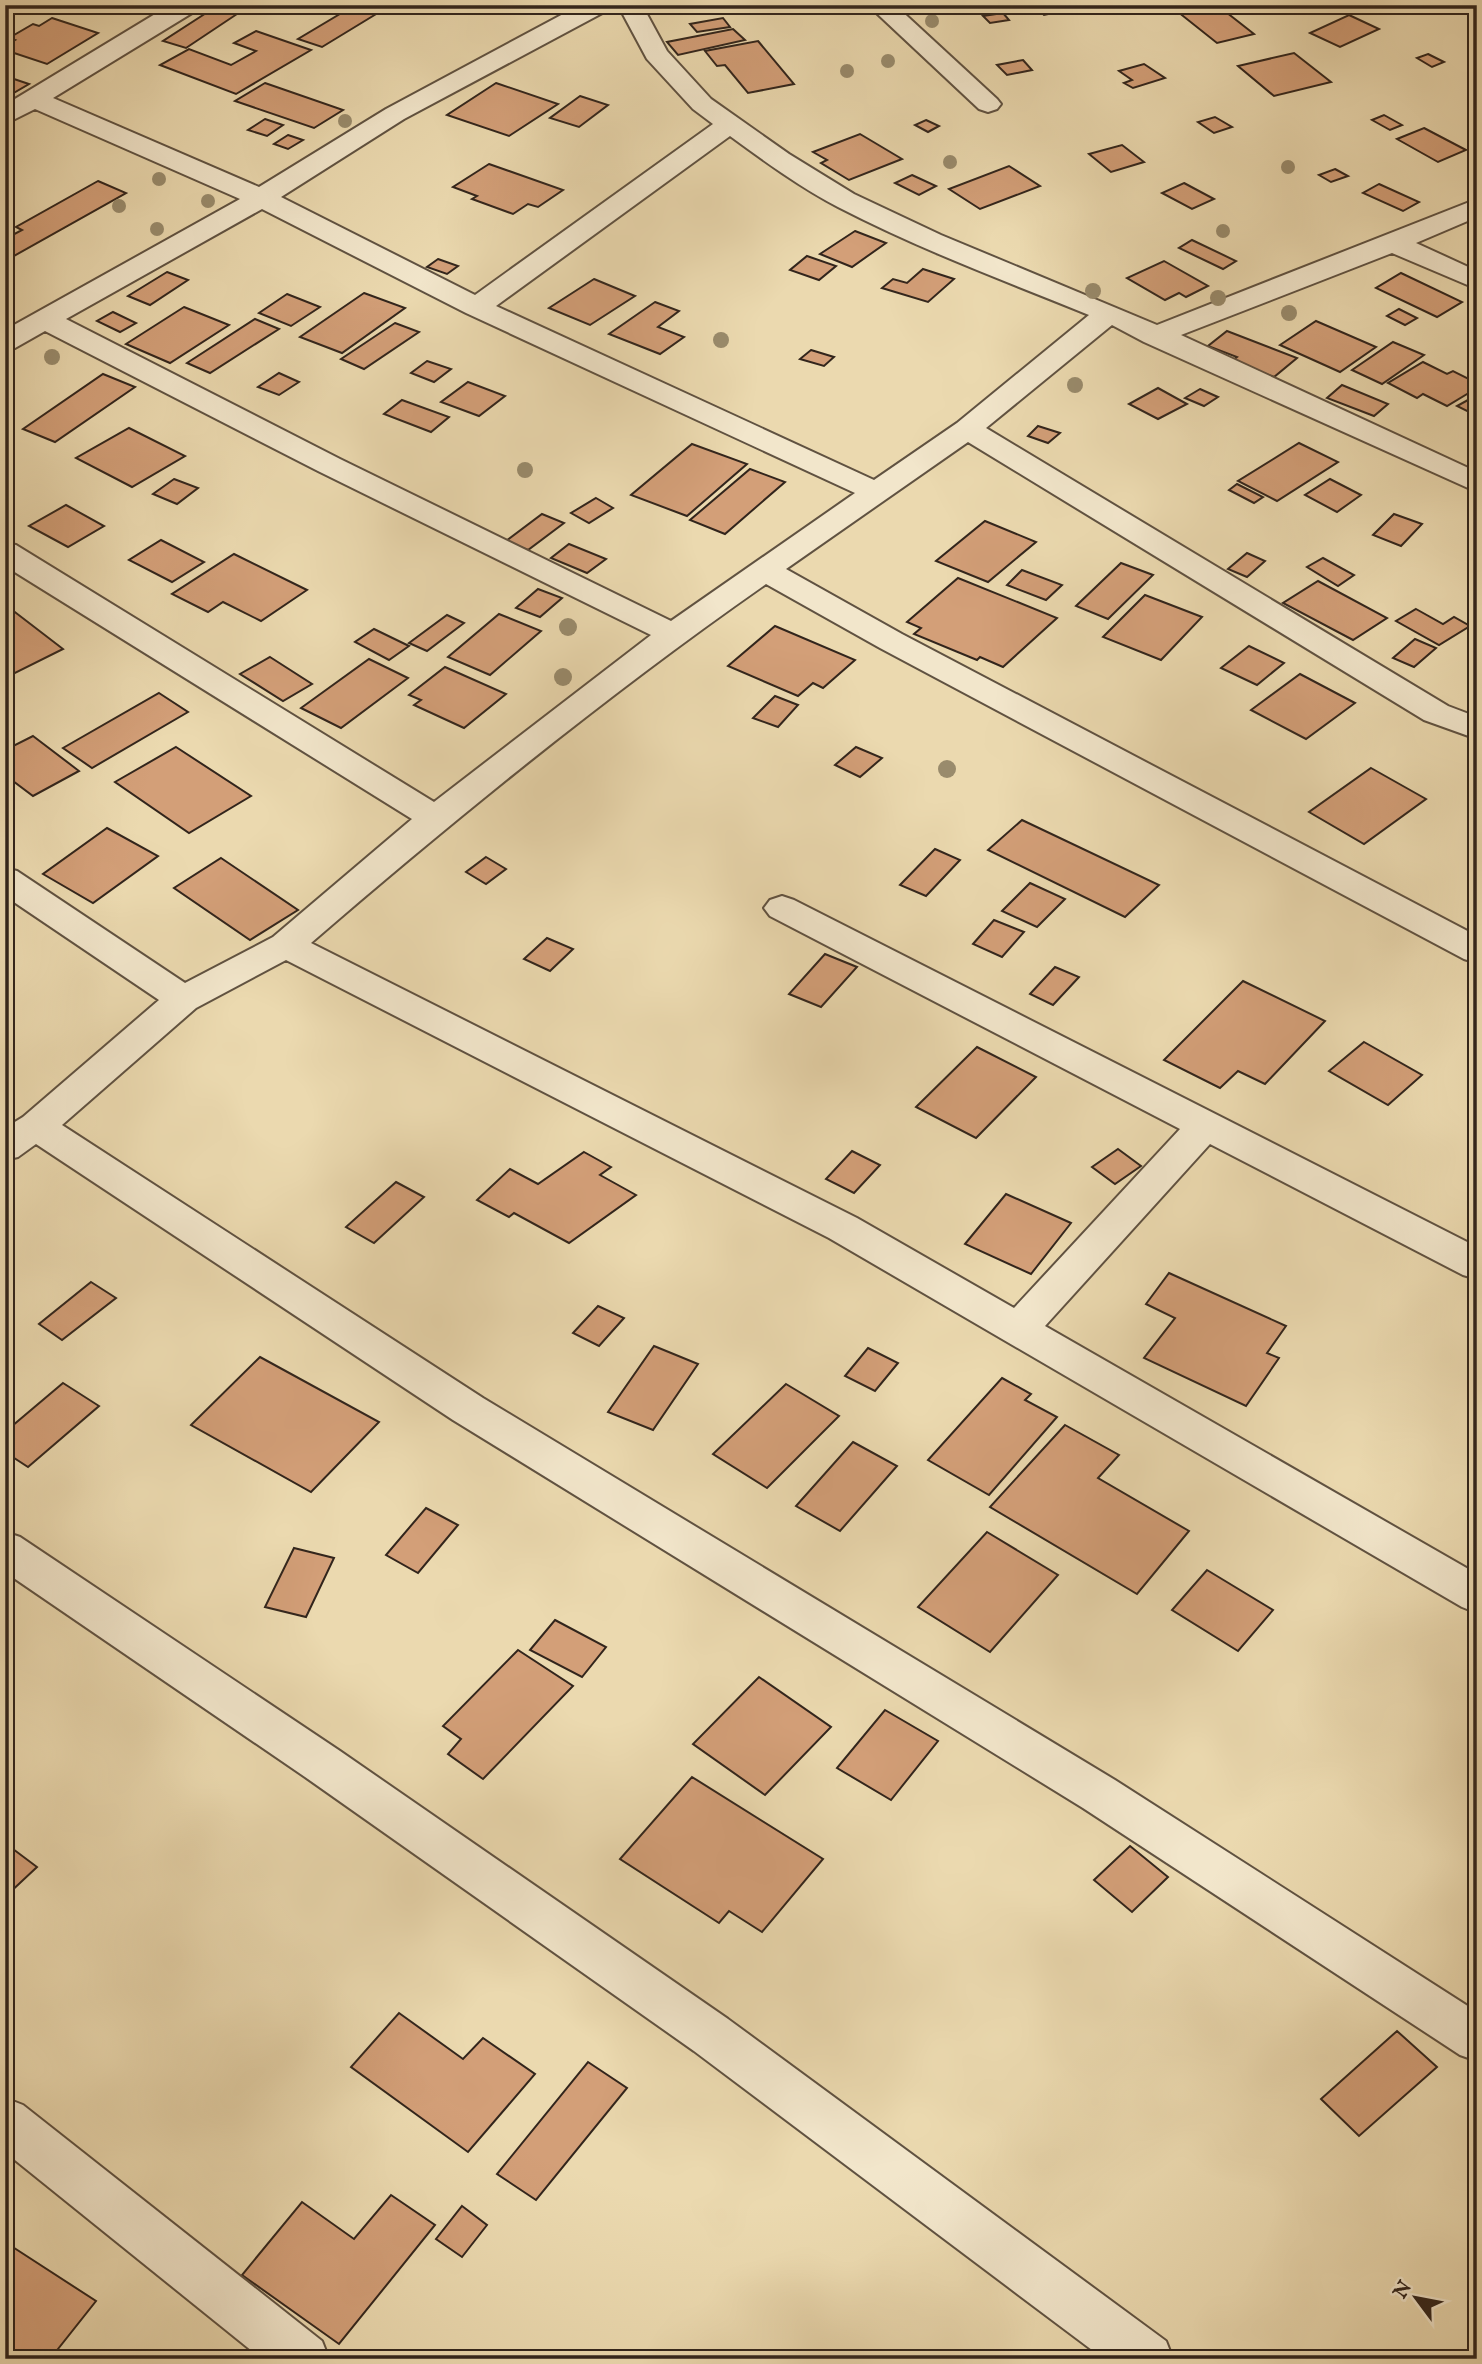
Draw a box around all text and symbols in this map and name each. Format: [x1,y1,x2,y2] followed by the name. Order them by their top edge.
[1380,2262,1450,2332] north arrow
[1388,2276,1418,2304] text: N

